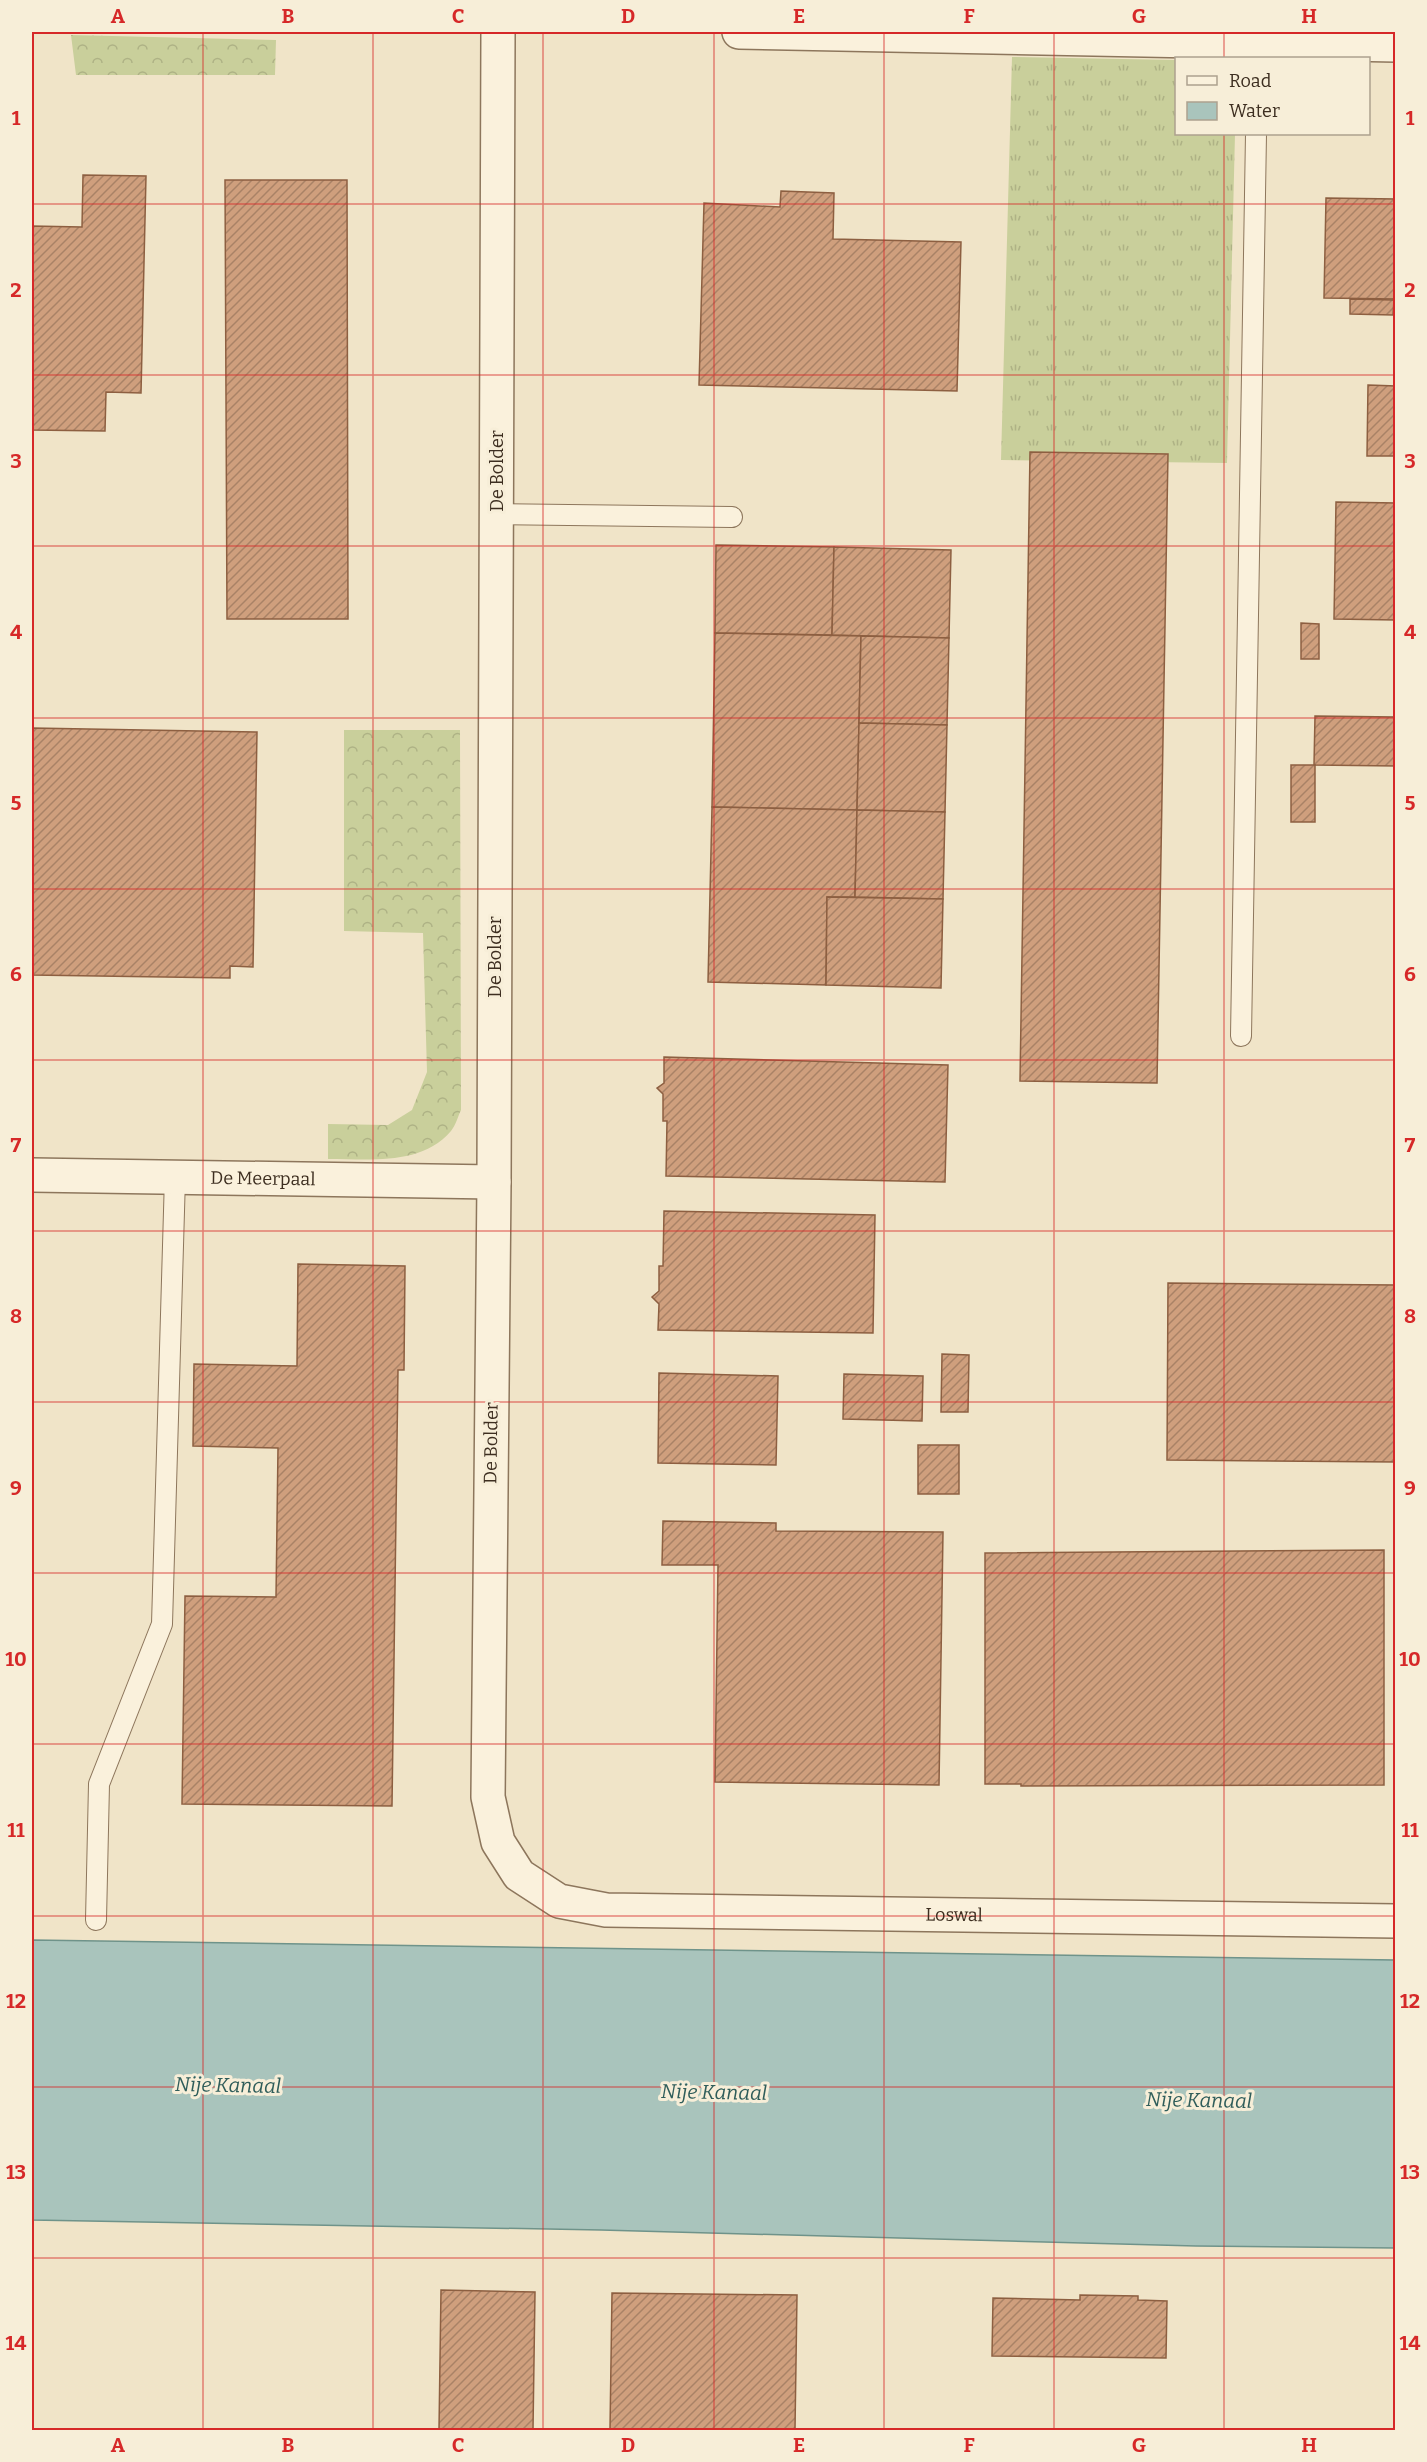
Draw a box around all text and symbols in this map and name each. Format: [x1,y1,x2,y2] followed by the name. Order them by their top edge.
[111,4,126,28] text: A
[282,4,295,28] text: B
[452,4,464,28] text: C
[621,4,635,28] text: D
[793,4,805,28] text: E
[963,4,975,28] text: F
[1132,4,1146,28] text: G
[1301,4,1317,28] text: H
[1175,57,1370,135] legend
[1229,70,1272,92] text: Road
[1229,100,1280,122] text: Water
[12,106,21,130] text: 1
[1406,106,1415,130] text: 1
[10,278,22,302] text: 2
[1404,278,1416,302] text: 2
[486,430,508,512] street label: De Bolder
[10,449,22,473] text: 3
[1404,449,1416,473] text: 3
[10,620,22,644] text: 4
[1404,620,1416,644] text: 4
[11,791,22,815] text: 5
[1405,791,1416,815] text: 5
[484,916,506,998] street label: De Bolder
[10,962,22,986] text: 6
[1404,962,1416,986] text: 6
[11,1133,22,1157] text: 7
[1405,1133,1416,1157] text: 7
[210,1167,316,1190] street label: De Meerpaal
[10,1304,22,1328] text: 8
[1404,1304,1416,1328] text: 8
[479,1402,503,1484] street label: De Bolder
[10,1476,22,1500] text: 9
[1404,1476,1416,1500] text: 9
[5,1647,27,1671] text: 10
[1399,1647,1421,1671] text: 10
[7,1818,25,1842] text: 11
[1401,1818,1419,1842] text: 11
[925,1903,983,1926] street label: Loswal
[6,1989,26,2013] text: 12
[1400,1989,1420,2013] text: 12
[175,2072,281,2099] water label: Nije Kanaal
[661,2079,767,2106] water label: Nije Kanaal
[1146,2087,1252,2114] water label: Nije Kanaal
[6,2160,26,2184] text: 13
[1400,2160,1420,2184] text: 13
[6,2331,26,2355] text: 14
[1400,2331,1420,2355] text: 14
[111,2433,126,2457] text: A
[282,2433,295,2457] text: B
[452,2433,464,2457] text: C
[621,2433,635,2457] text: D
[793,2433,805,2457] text: E
[963,2433,975,2457] text: F
[1132,2433,1146,2457] text: G
[1301,2433,1317,2457] text: H

